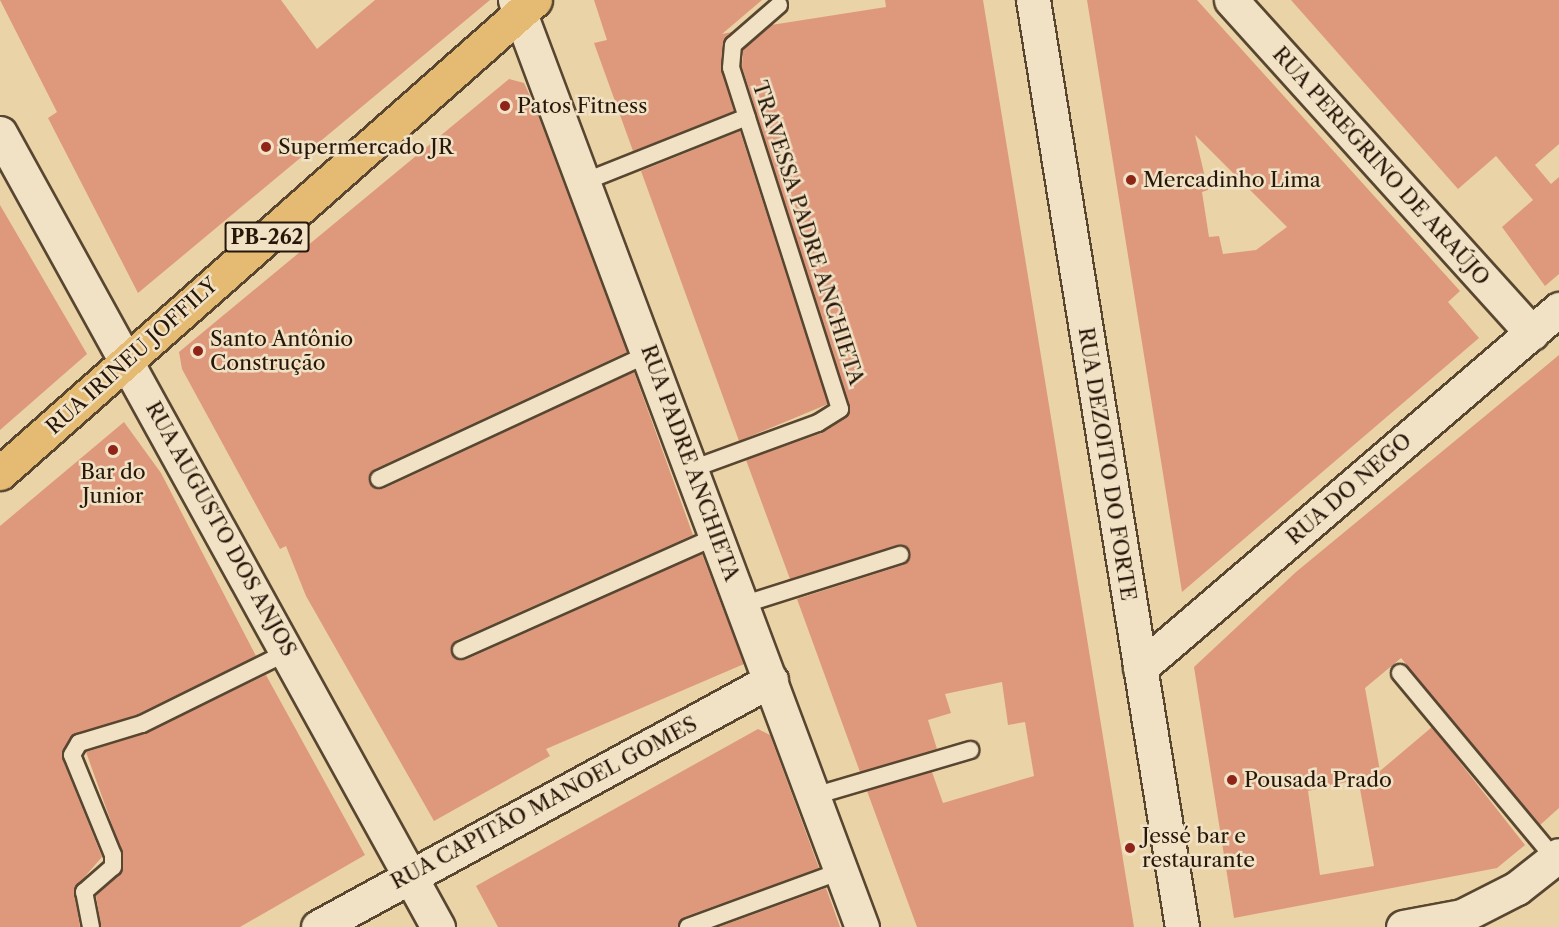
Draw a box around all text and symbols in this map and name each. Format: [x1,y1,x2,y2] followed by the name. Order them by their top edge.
[1267,41,1495,291] street label: RUA PEREGRINO DE ARAÚJO
[747,77,869,389] street label: TRAVESSA PADRE ANCHIETA
[517,93,647,119] place label: Patos Fitness
[498,99,512,113] marker: Patos Fitness
[278,134,453,160] place label: Supermercado JR
[259,140,273,154] marker: Supermercado JR
[1143,167,1321,193] place label: Mercadinho Lima
[1124,173,1138,187] marker: Mercadinho Lima
[224,220,310,254] road number: PB-262
[41,272,223,440] street label: RUA IRINEU JOFFILY
[1073,325,1141,603] street label: RUA DEZOITO DO FORTE
[210,326,354,376] place label: Santo Antônio Construção
[635,341,745,585] street label: RUA PADRE ANCHIETA
[191,344,205,358] marker: Santo Antônio Construção
[140,396,302,662] street label: RUA AUGUSTO DOS ANJOS
[1281,428,1417,550] street label: RUA DO NEGO
[106,443,120,457] marker: Bar do Junior
[80,459,146,509] place label: Bar do Junior
[386,711,702,895] street label: RUA CAPITÃO MANOEL GOMES
[1244,767,1392,793] place label: Pousada Prado
[1225,773,1239,787] marker: Pousada Prado
[1142,823,1255,873] place label: Jessé bar e restaurante
[1123,841,1137,855] marker: Jessé bar e restaurante

